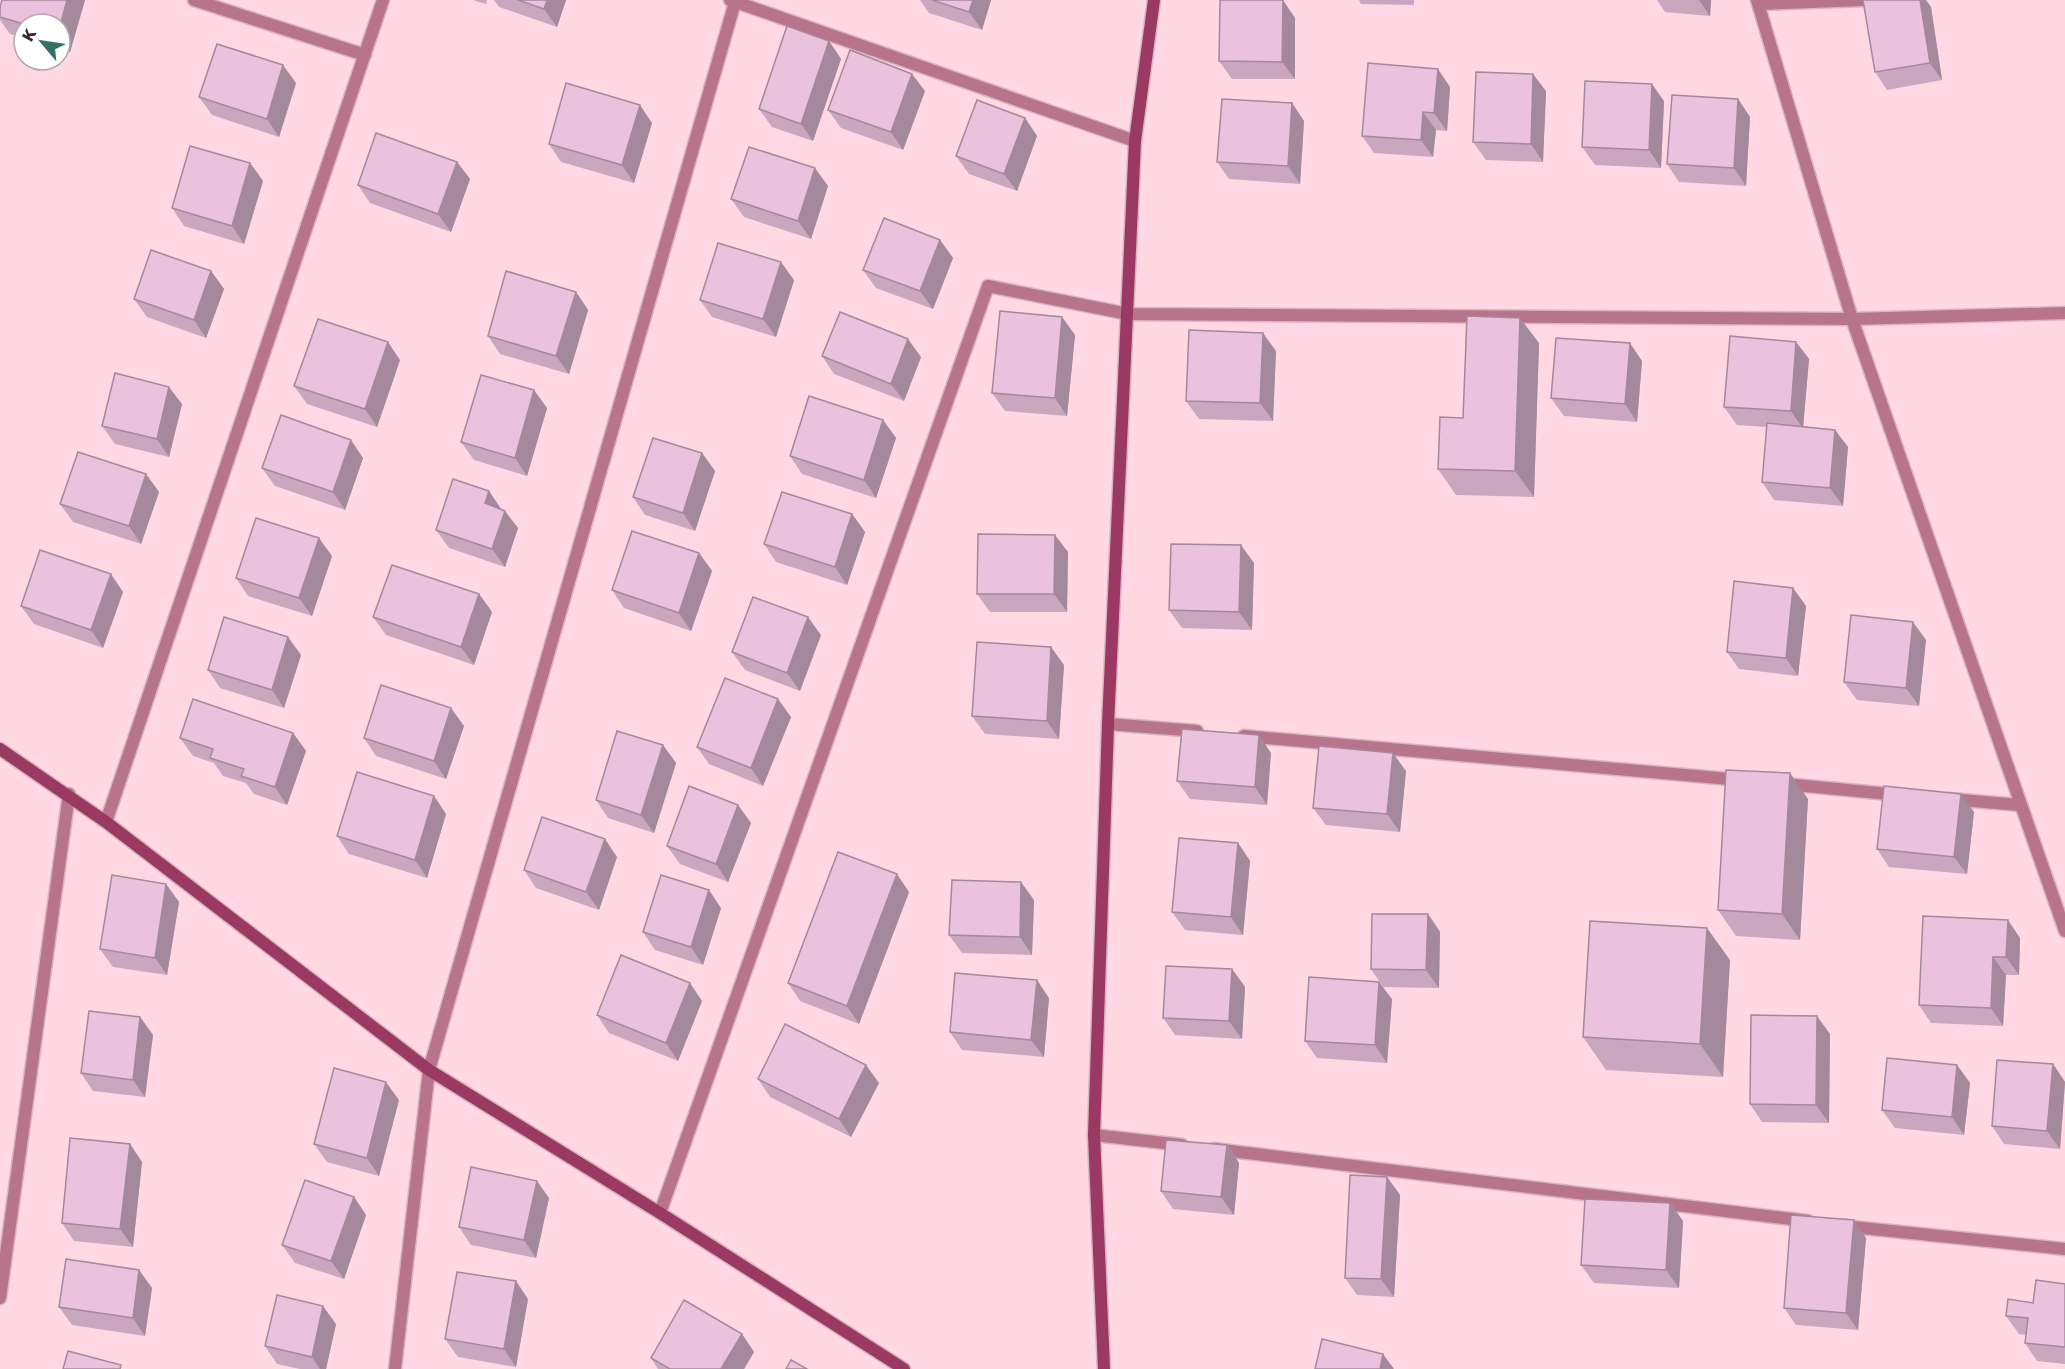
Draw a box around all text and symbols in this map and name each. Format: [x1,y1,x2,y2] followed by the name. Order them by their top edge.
[12,12,72,72] north arrow
[17,24,41,45] text: K

